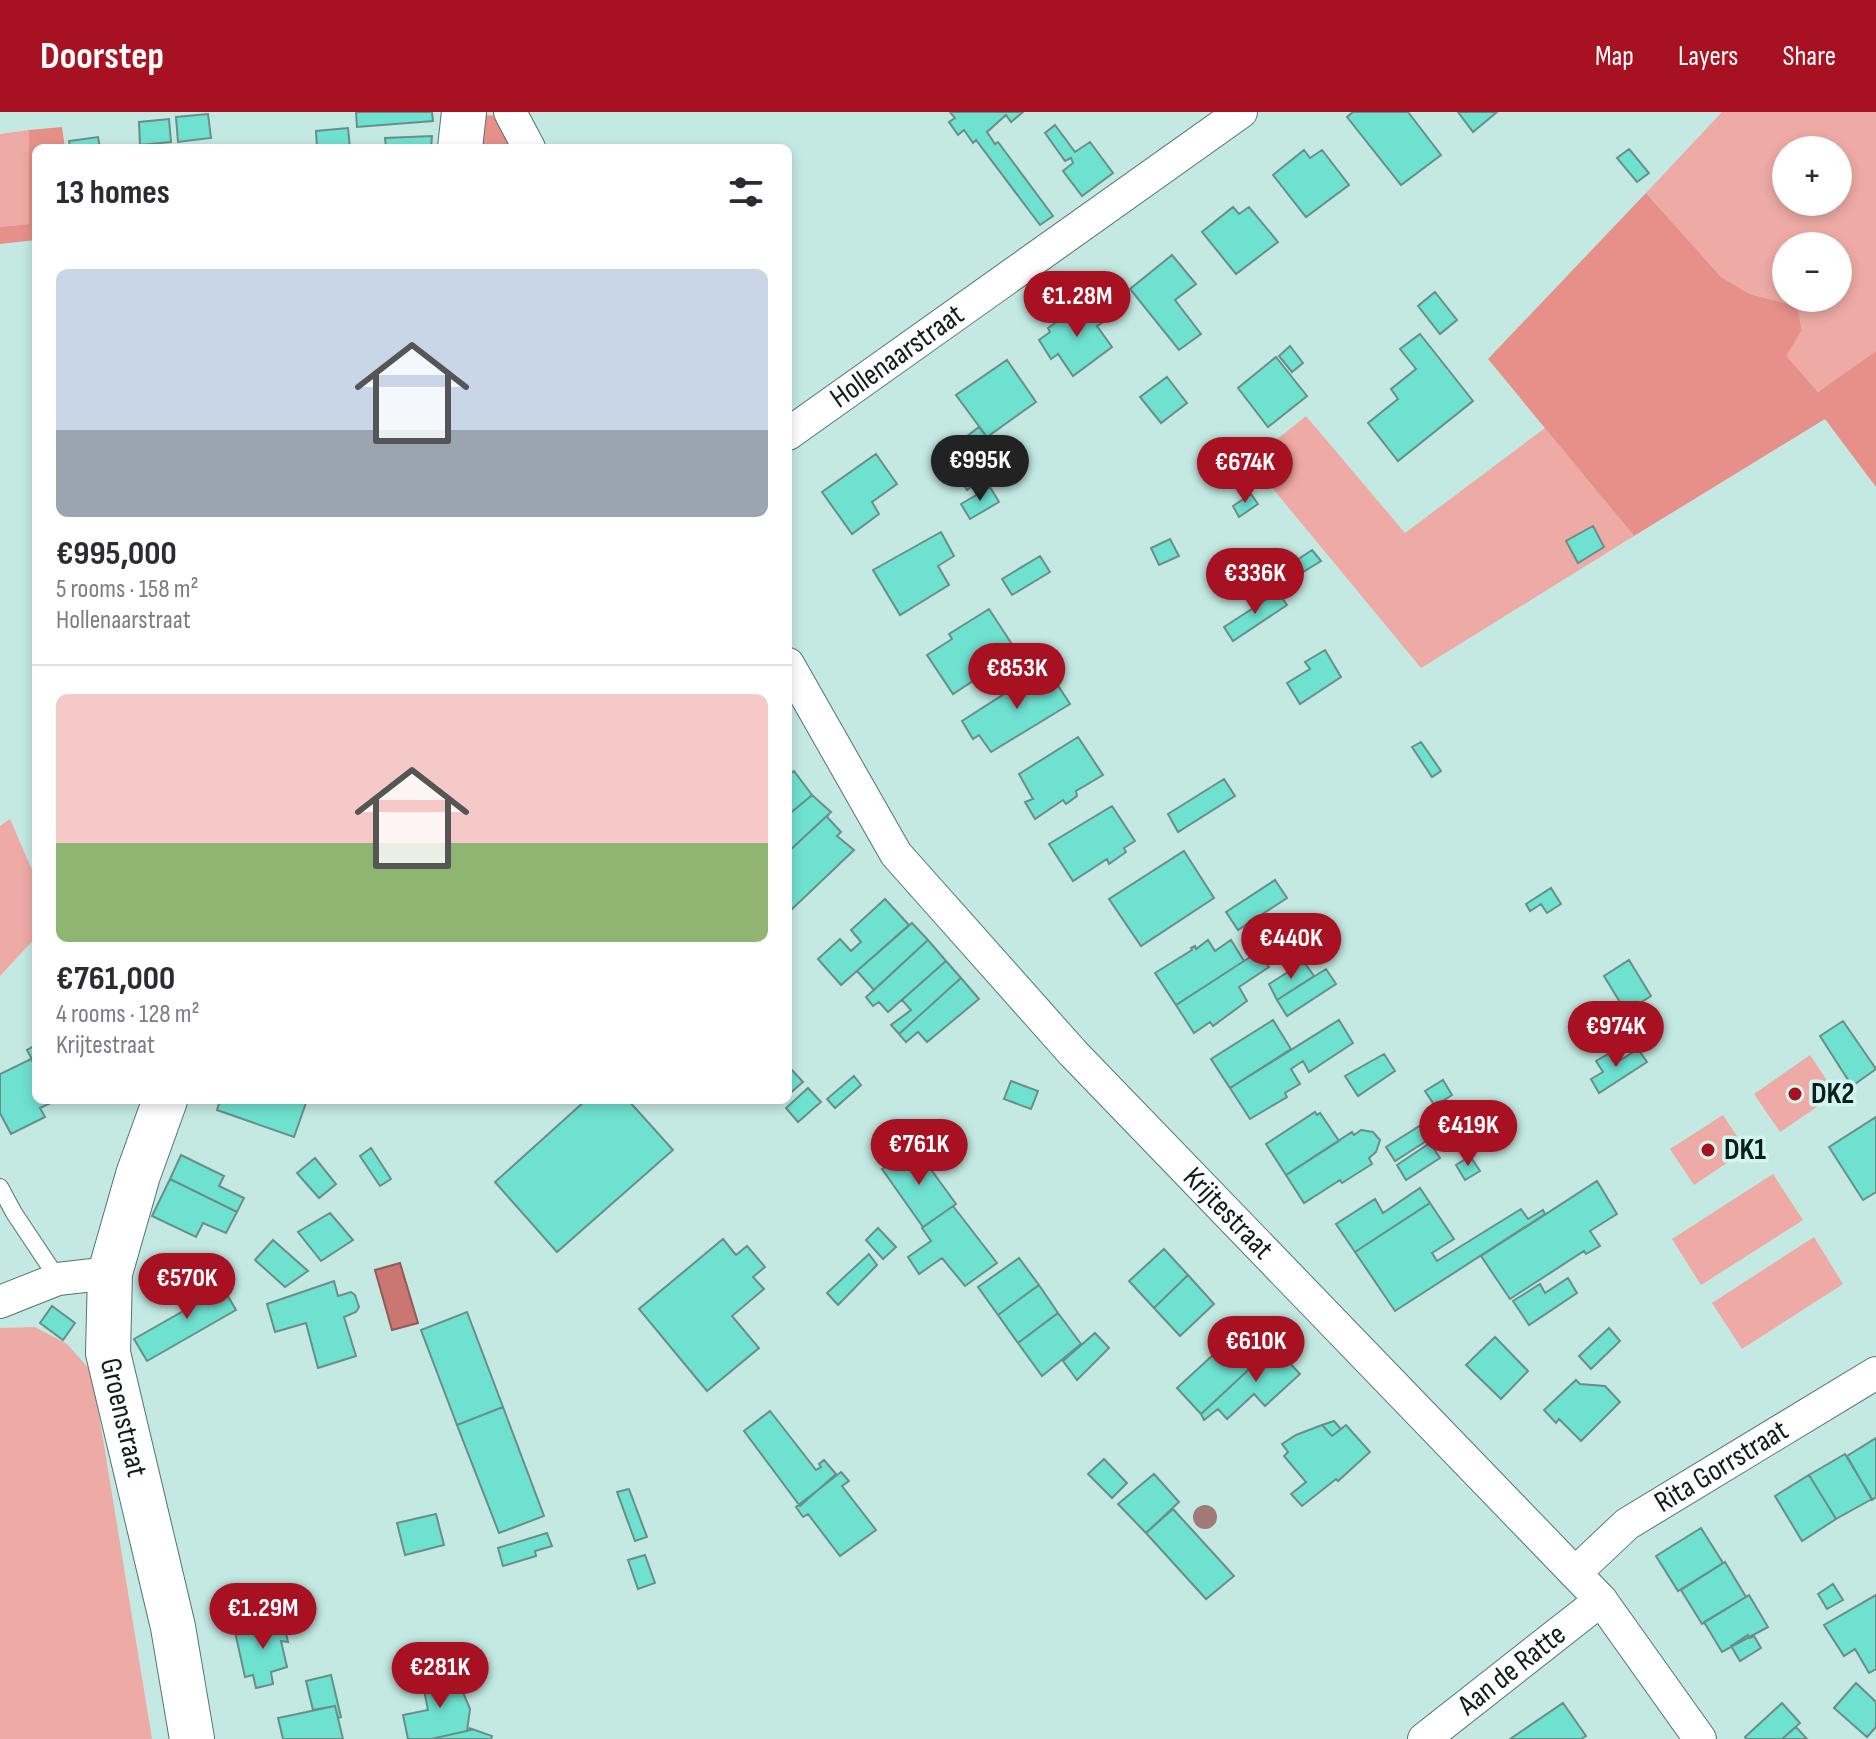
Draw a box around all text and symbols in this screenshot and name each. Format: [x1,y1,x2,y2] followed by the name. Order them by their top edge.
[40,34,164,79] text: Doorstep
[1595,40,1634,73] text: Map
[1678,40,1738,73] text: Layers
[1782,40,1836,73] text: Share
[1772,136,1852,312] map controls
[1772,136,1852,216] button: +
[724,170,768,214] icon: filters
[56,172,170,213] text: 13 homes
[1772,232,1852,312] button: −
[1012,271,1142,339] pin: €1.28M
[1042,281,1113,312] text: €1.28M
[823,297,971,416] street label: Hollenaarstraat
[340,321,484,465] icon: home
[924,435,1036,503] pin: €995K
[1189,437,1301,505] pin: €674K
[949,445,1011,476] text: €995K
[1215,447,1275,478] text: €674K
[56,533,177,574] text: €995,000
[1199,548,1311,616] pin: €336K
[1224,558,1286,589] text: €336K
[56,574,199,605] text: 5 rooms · 158 m²
[56,605,191,636] text: Hollenaarstraat
[961,643,1073,711] pin: €853K
[986,653,1048,684] text: €853K
[340,746,484,890] icon: home
[1235,913,1347,981] pin: €440K
[1259,923,1323,954] text: €440K
[56,958,175,999] text: €761,000
[56,999,200,1030] text: 4 rooms · 128 m²
[1560,1001,1672,1069] pin: €974K
[1586,1011,1646,1042] text: €974K
[56,1030,155,1061] text: Krijtestraat
[1811,1076,1854,1112] place label: DK2
[1786,1085,1804,1103] marker: DK2
[1412,1100,1524,1168] pin: €419K
[1437,1110,1499,1141] text: €419K
[863,1119,975,1187] pin: €761K
[889,1129,949,1160] text: €761K
[1724,1132,1766,1168] place label: DK1
[1699,1141,1717,1159] marker: DK1
[1175,1160,1281,1267] street label: Krijtestraat
[131,1253,243,1321] pin: €570K
[156,1263,218,1294] text: €570K
[1200,1316,1312,1384] pin: €610K
[1226,1326,1286,1357] text: €610K
[92,1355,155,1481] street label: Groenstraat
[1648,1413,1795,1521] street label: Rita Gorrstraat
[198,1583,328,1651] pin: €1.29M
[227,1593,299,1624] text: €1.29M
[1450,1616,1573,1724] street label: Aan de Ratte
[384,1642,496,1710] pin: €281K
[410,1652,470,1683] text: €281K

